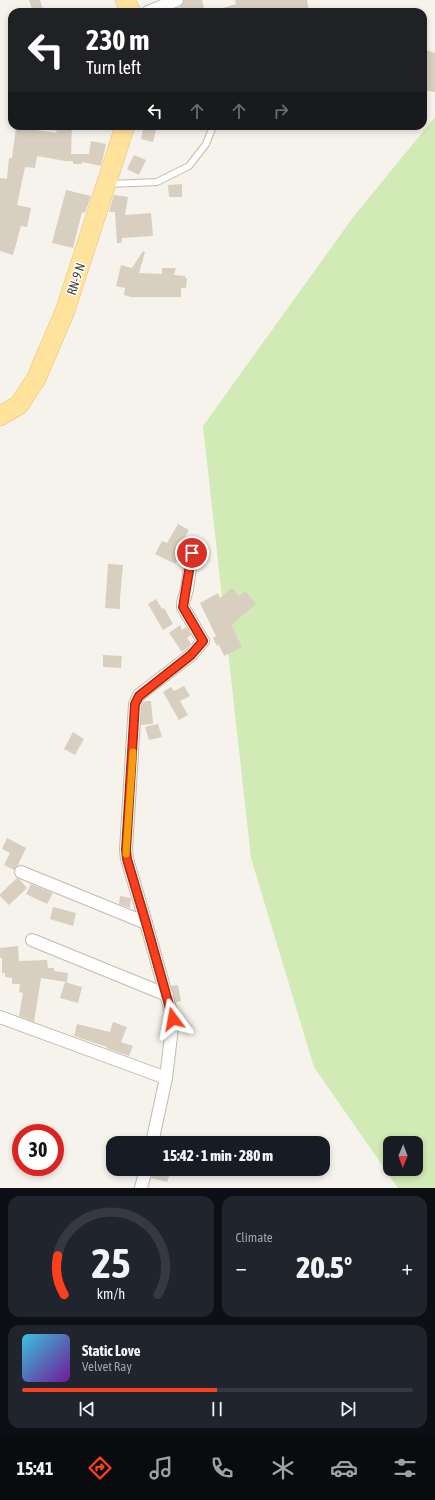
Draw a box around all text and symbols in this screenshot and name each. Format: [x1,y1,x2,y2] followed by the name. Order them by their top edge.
[20,24,72,76] icon: left
[86,24,149,56] text: 230 m
[86,57,141,78] text: Turn left
[144,100,166,122] icon: left
[186,100,208,122] icon: ahead
[228,100,250,122] icon: ahead
[270,100,292,122] icon: right
[64,261,88,297] street label: RN-9 N
[175,536,209,570] pin
[181,542,203,564] icon: arrive
[152,998,194,1040] position arrow
[12,1124,64,1176] speed limit sign: 30
[383,1136,423,1176] north arrow
[383,1136,423,1176] map controls
[163,1147,273,1164] text: 15:42 · 1 min · 280 m
[236,1230,273,1245] text: Climate
[91,1238,130,1286] text: 25
[296,1250,352,1284] text: 20.5°
[236,1254,247,1280] text: −
[402,1254,413,1280] text: +
[97,1285,125,1301] text: km/h
[82,1342,141,1359] text: Static Love
[82,1359,132,1374] text: Velvet Ray
[76,1398,98,1420] icon: previous
[206,1398,228,1420] icon: pause
[337,1398,359,1420] icon: next
[86,1454,114,1482] icon: directions
[147,1454,175,1482] icon: music
[208,1454,236,1482] icon: phone
[269,1454,297,1482] icon: climate
[330,1454,358,1482] icon: car
[391,1454,419,1482] icon: filters
[16,1458,53,1479] text: 15:41

